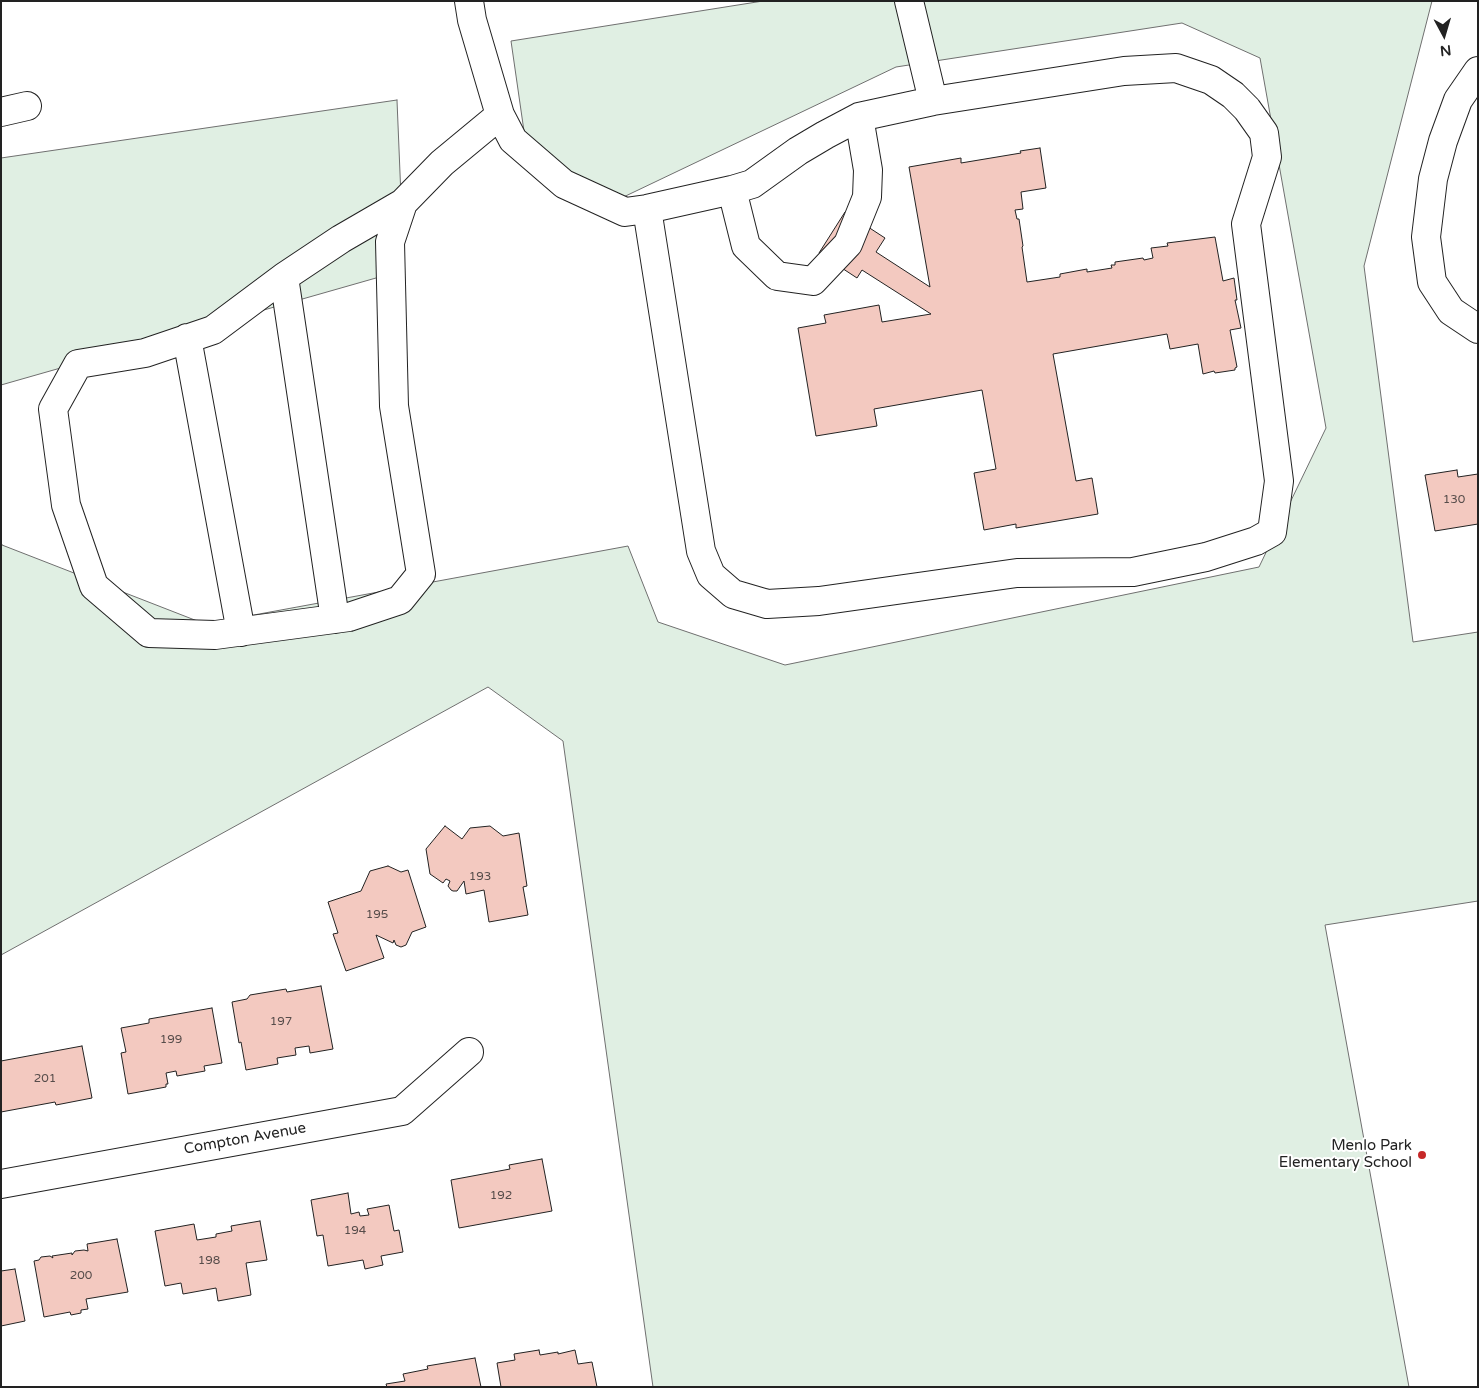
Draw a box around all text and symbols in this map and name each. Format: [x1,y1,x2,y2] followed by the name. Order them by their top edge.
[1419,10,1469,60] north arrow
[1439,41,1452,59] text: N
[1443,493,1465,507] house number: 130
[469,870,491,884] house number: 193
[366,908,388,922] house number: 195
[270,1015,292,1029] house number: 197
[160,1033,182,1047] house number: 199
[34,1072,56,1086] house number: 201
[182,1119,308,1159] street label: Compton Avenue
[1279,1137,1412,1172] place label: Menlo Park Elementary School
[1416,1149,1428,1161] marker: Menlo Park Elementary School
[490,1189,512,1203] house number: 192
[344,1224,366,1238] house number: 194
[198,1254,220,1268] house number: 198
[70,1269,92,1283] house number: 200

